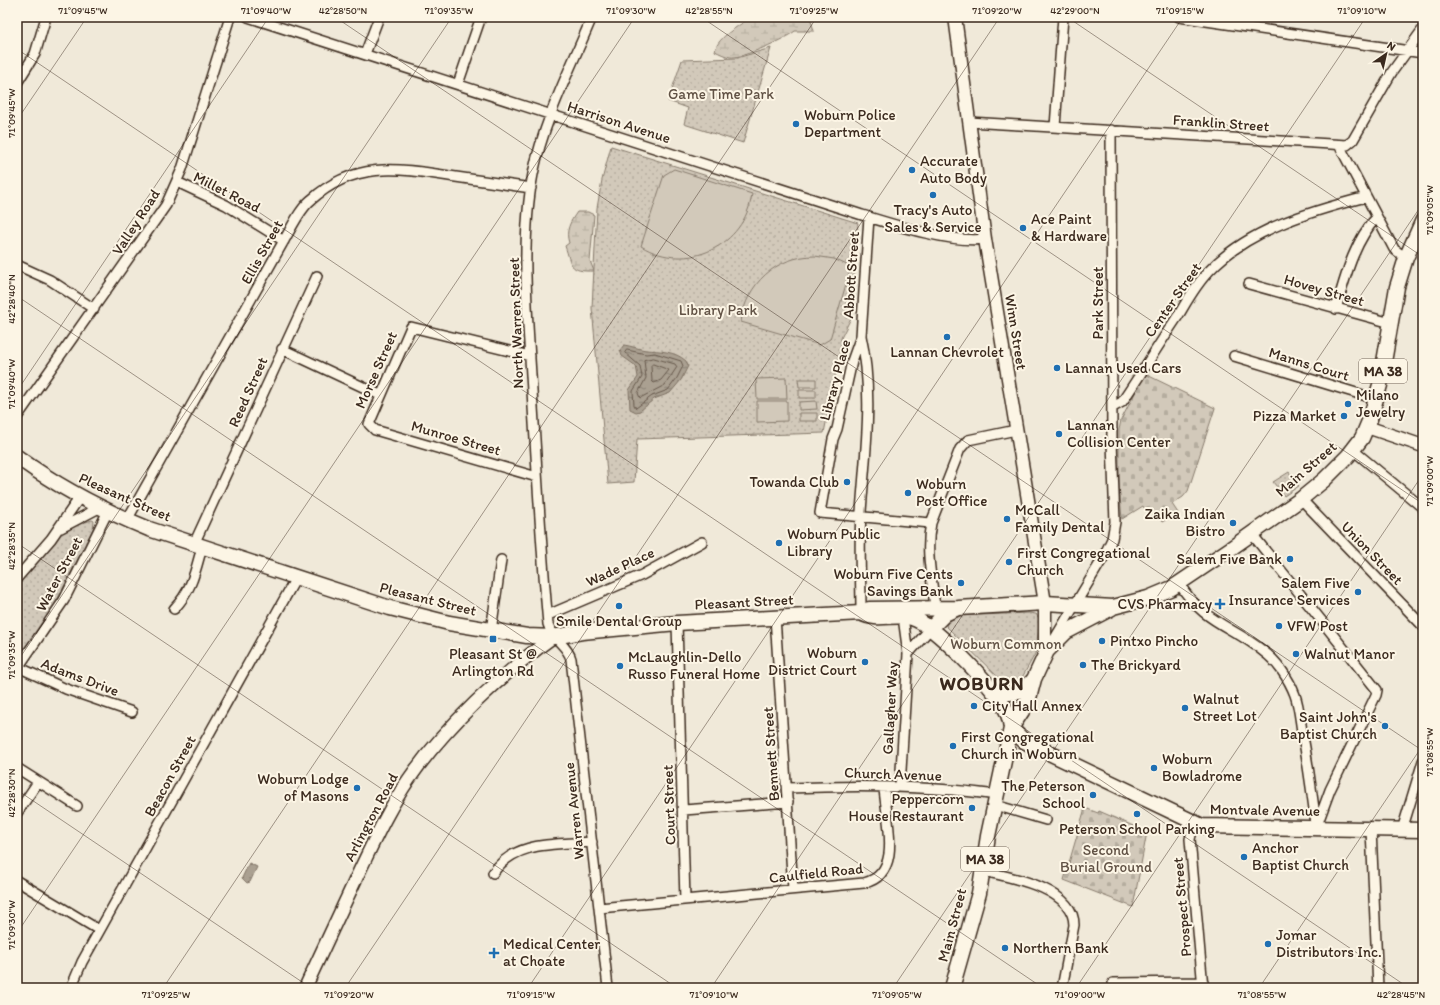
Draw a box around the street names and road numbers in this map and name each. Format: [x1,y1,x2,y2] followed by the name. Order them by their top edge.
[565,97,673,147] street label: Harrison Avenue
[1172,111,1270,135] street label: Franklin Street
[190,167,264,217] street label: Millet Road
[108,185,164,258] street label: Valley Road
[237,217,287,287] street label: Ellis Street
[839,231,863,319] street label: Abbott Street
[505,257,527,389] street label: North Warren Street
[1141,259,1206,341] street label: Center Street
[1089,266,1107,339] street label: Park Street
[1282,270,1367,310] street label: Hovey Street
[1001,293,1031,372] street label: Winn Street
[351,328,401,411] street label: Morse Street
[816,337,854,423] street label: Library Place
[1267,343,1352,385] street label: Manns Court
[225,354,272,430] street label: Reed Street
[1359,359,1407,383] road number: MA 38
[409,417,503,459] street label: Munroe Street
[1272,437,1341,501] street label: Main Street
[76,469,174,526] street label: Pleasant Street
[1337,518,1407,589] street label: Union Street
[32,533,86,614] street label: Water Street
[583,543,657,591] street label: Wade Place
[378,578,479,620] street label: Pleasant Street
[694,590,794,614] street label: Pleasant Street
[39,654,121,700] street label: Adams Drive
[879,661,901,755] street label: Gallagher Way
[759,706,783,802] street label: Bennett Street
[140,732,200,820] street label: Beacon Street
[560,761,588,861] street label: Warren Avenue
[844,763,942,785] street label: Church Avenue
[659,764,679,845] street label: Court Street
[340,769,402,864] street label: Arlington Road
[1210,800,1320,820] street label: Montvale Avenue
[961,847,1009,871] road number: MA 38
[1169,856,1195,958] street label: Prospect Street
[768,859,865,887] street label: Caulfield Road
[934,886,971,964] street label: Main Street

